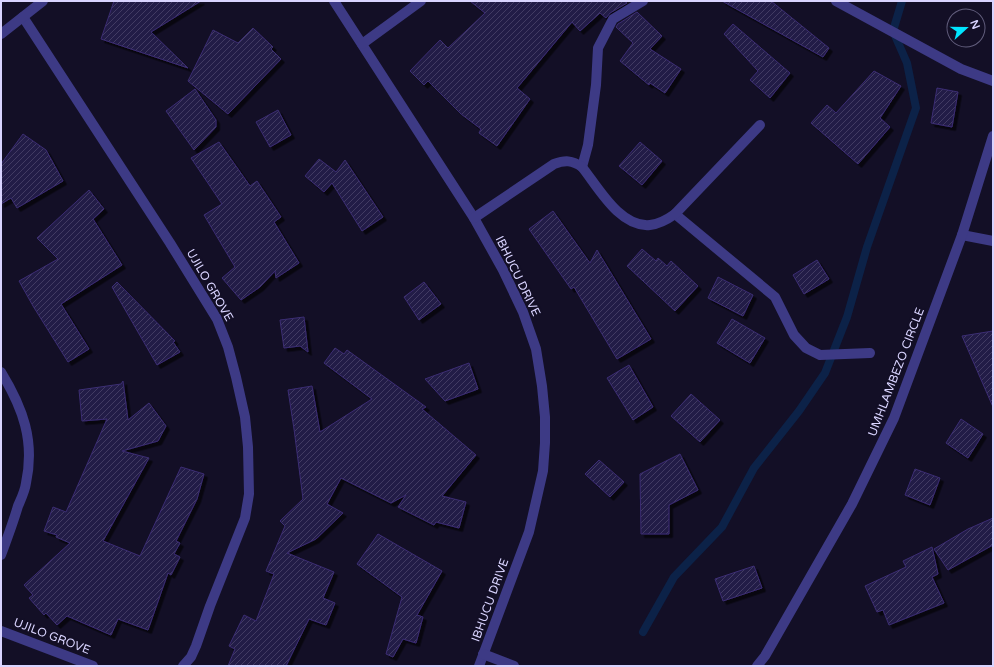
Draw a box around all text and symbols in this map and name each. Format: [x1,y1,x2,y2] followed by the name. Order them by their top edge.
[946,8,986,48] north arrow
[967,18,983,31] text: N
[493,234,544,319] street label: IBHUCU DRIVE
[184,246,237,324] street label: UJILO GROVE
[865,305,927,438] street label: UMHLAMBEZO CIRCLE
[468,556,512,643] street label: IBHUCU DRIVE
[12,615,93,657] street label: UJILO GROVE

